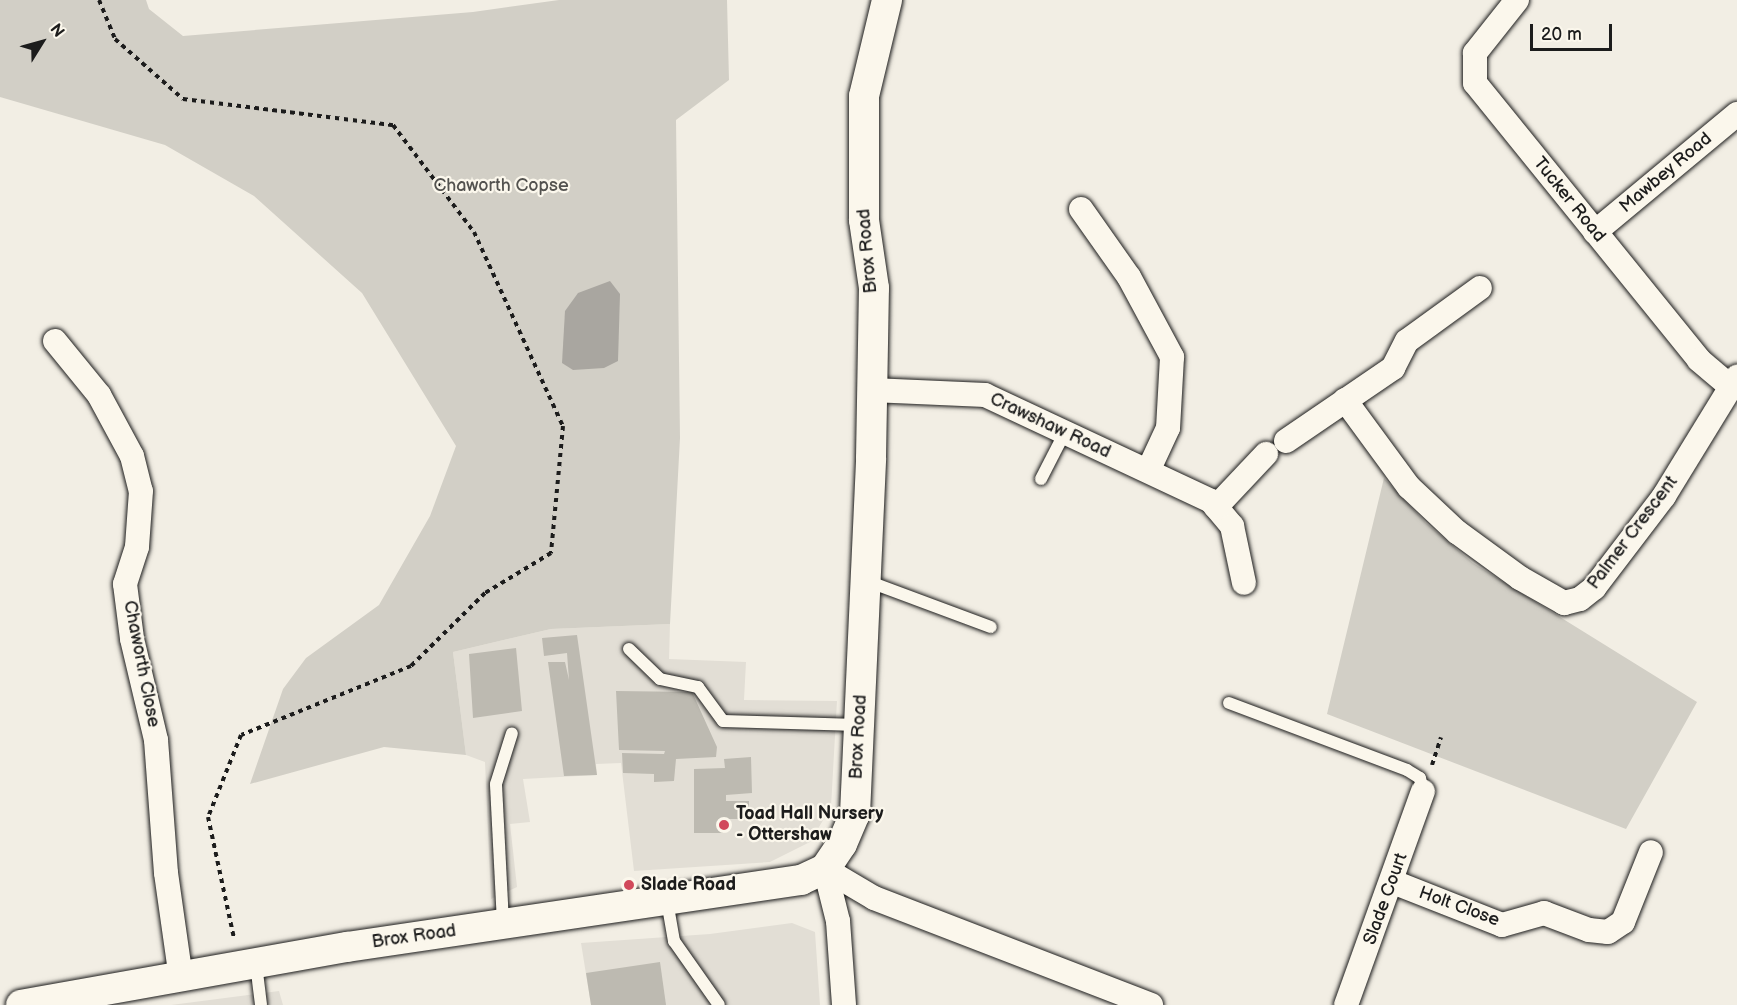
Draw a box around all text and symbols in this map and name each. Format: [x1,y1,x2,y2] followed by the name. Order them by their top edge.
[12,12,72,72] north arrow
[1533,12,1616,50] scale bar
[46,20,68,41] text: N
[1541,24,1582,45] text: 20 m
[1615,128,1717,218] street label: Mawbey Road
[1528,153,1610,247] street label: Tucker Road
[433,175,569,197] park label: Chaworth Copse
[854,208,882,294] street label: Brox Road
[986,389,1114,463] street label: Crawshaw Road
[1583,472,1683,594] street label: Palmer Crescent
[118,599,164,729] street label: Chaworth Close
[846,694,872,780] street label: Brox Road
[736,804,884,846] place label: Toad Hall Nursery - Ottershaw
[717,818,731,832] marker: Toad Hall Nursery - Ottershaw
[1359,850,1413,948] street label: Slade Court
[641,874,736,896] place label: Slade Road
[622,878,636,892] marker: Slade Road
[1416,882,1502,932] street label: Holt Close
[370,920,458,954] street label: Brox Road

